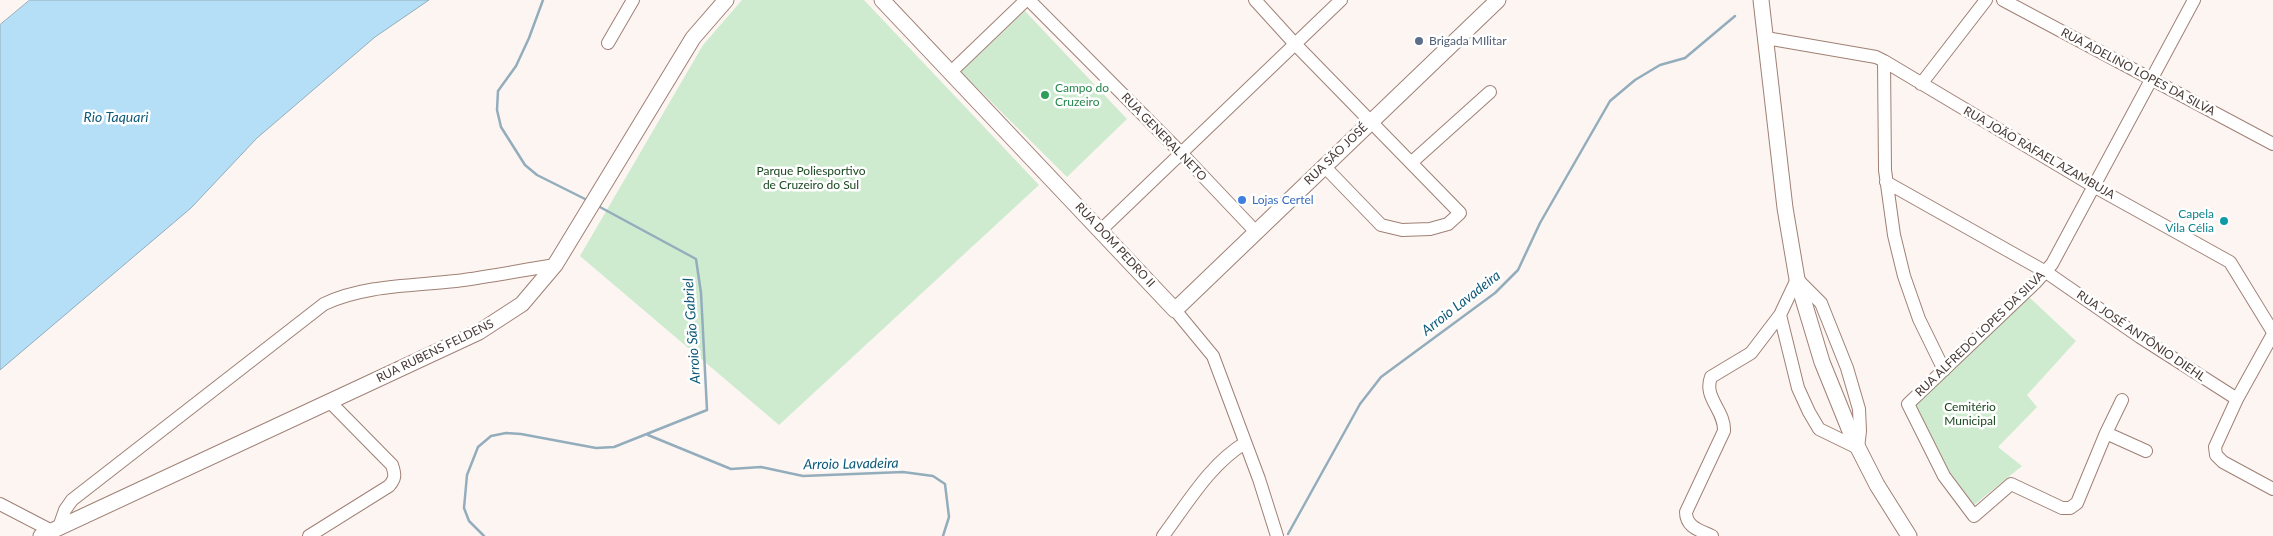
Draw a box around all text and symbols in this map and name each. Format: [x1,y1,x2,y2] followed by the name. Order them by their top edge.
[2058,25,2218,119] street label: RUA ADELINO LOPES DA SILVA
[1429,34,1507,48] place label: Brigada MIlitar
[1413,35,1425,47] marker: Brigada MIlitar
[1055,81,1109,109] place label: Campo do Cruzeiro
[1039,89,1051,101] marker: Campo do Cruzeiro
[1118,90,1210,184] street label: RUA GENERAL NETO
[1961,104,2117,202] street label: RUA JOÃO RAFAEL AZAMBUJA
[84,109,148,125] water label: Rio Taquari
[1301,120,1371,188] street label: RUA SÃO JOSÉ
[757,164,865,192] park label: Parque Poliesportivo de Cruzeiro do Sul
[1252,193,1314,207] place label: Lojas Certel
[1236,194,1248,206] marker: Lojas Certel
[1072,200,1158,290] street label: RUA DOM PEDRO II
[2165,207,2214,235] place label: Capela Vila Célia
[2218,215,2230,227] marker: Capela Vila Célia
[1418,267,1504,339] water label: Arroio Lavadeira
[1912,268,2048,400] street label: RUA ALFREDO LOPES DA SILVA
[680,278,704,384] water label: Arroio São Gabriel
[2074,288,2208,384] street label: RUA JOSÉ ANTÔNIO DIEHL
[374,316,496,386] street label: RUA RUBENS FELDENS
[1944,400,1996,428] park label: Cemitério Municipal
[803,455,899,473] water label: Arroio Lavadeira

